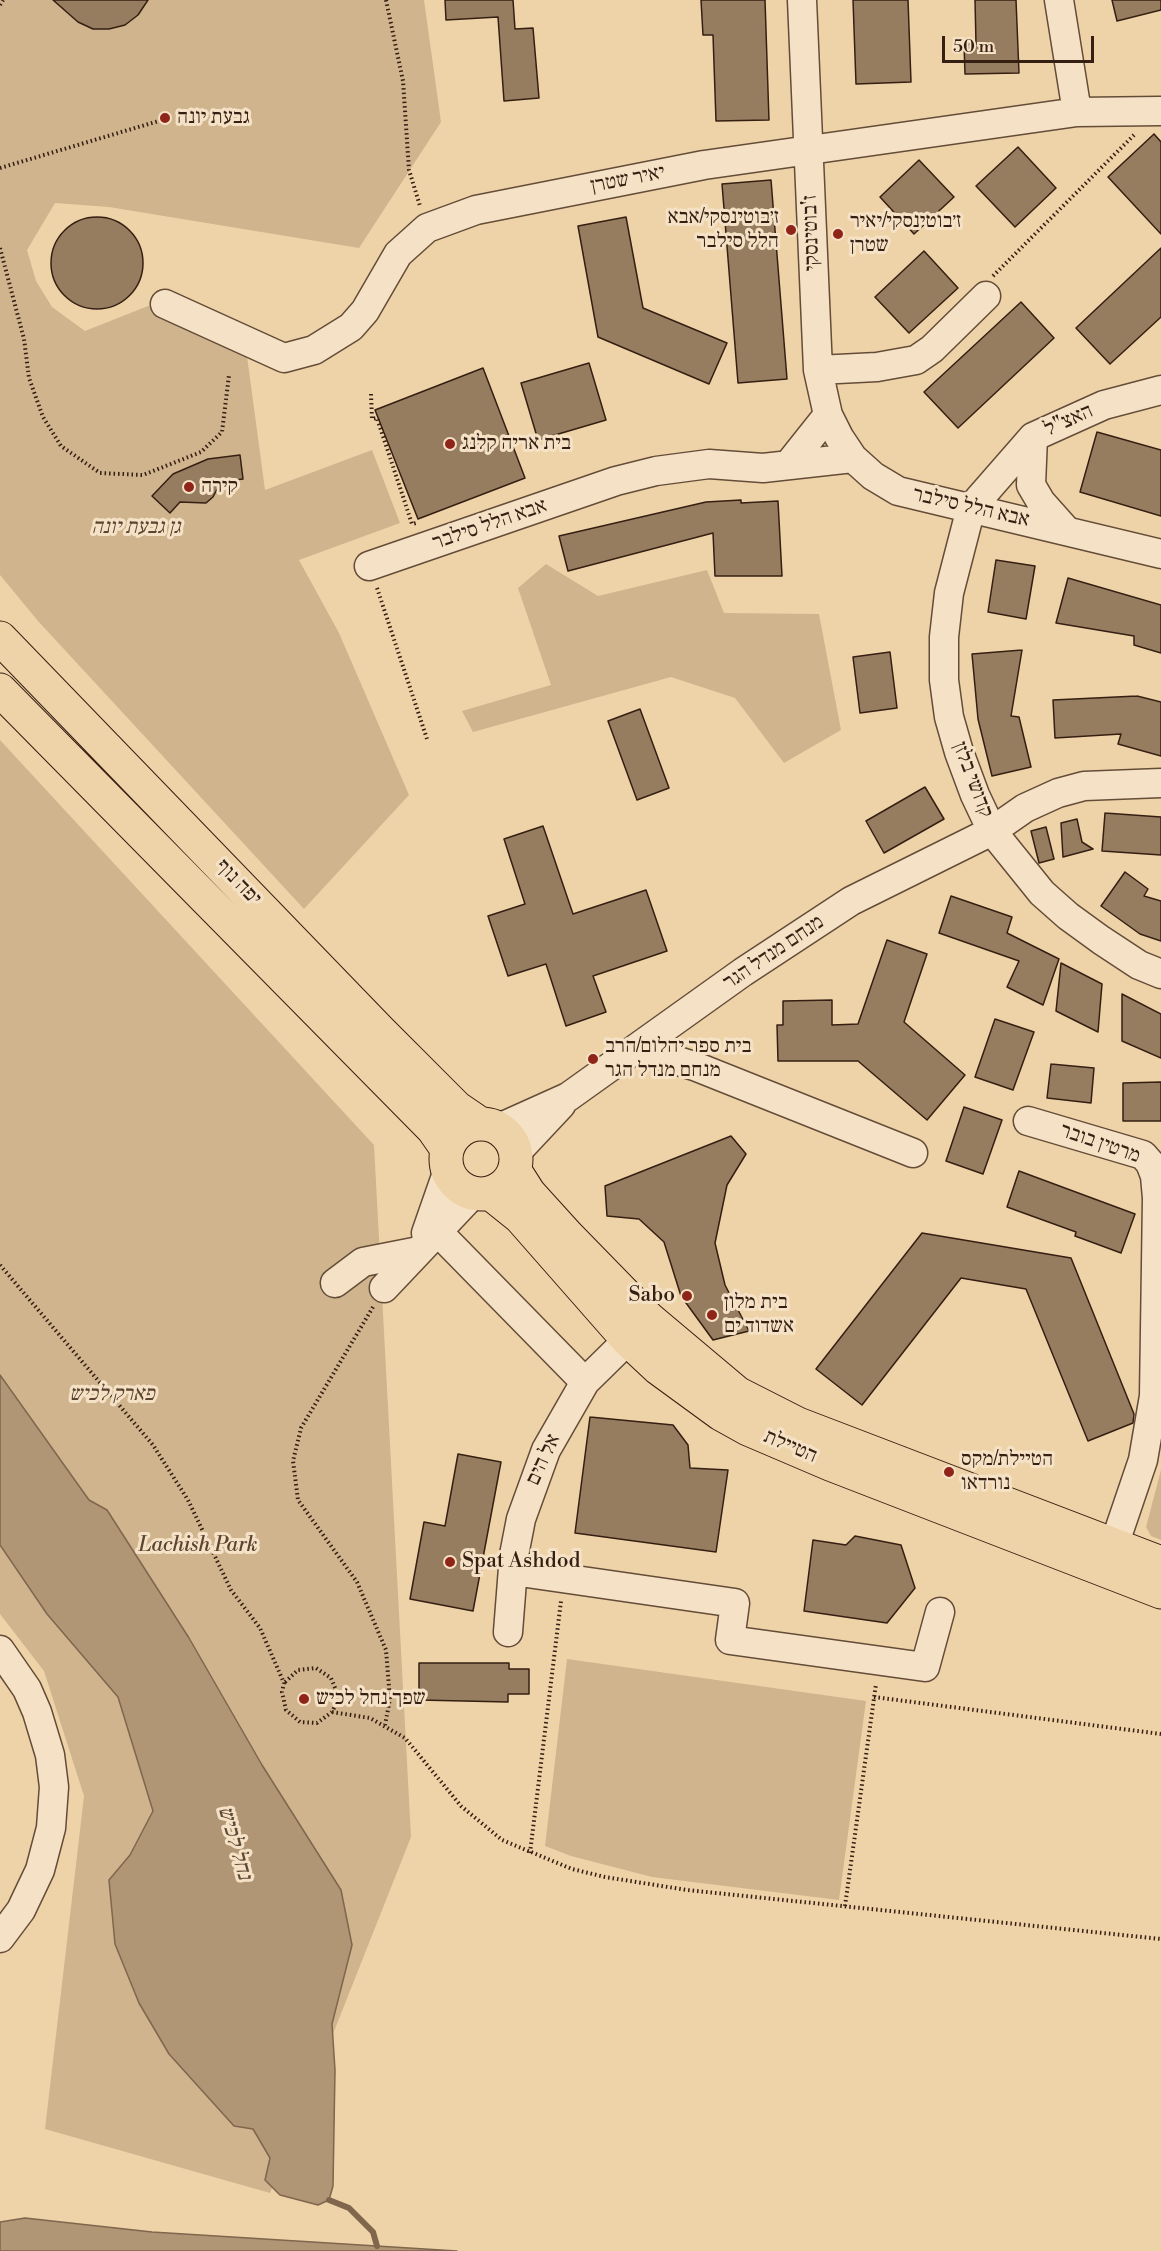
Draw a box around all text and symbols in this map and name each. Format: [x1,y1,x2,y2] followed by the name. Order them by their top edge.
[945,24,1096,62] scale bar
[953,35,994,58] text: 50 m
[177,105,250,131] place label: גבעת יונה
[158,111,172,125] marker: גבעת יונה
[589,160,667,200] street label: יאיר שטרן
[798,194,826,272] street label: ז'בוטינסקי
[668,205,779,255] place label: ז׳בוטינסקי/אבא הלל סילבר
[850,209,961,259] place label: ז׳בוטינסקי/יאיר שטרן
[784,223,798,237] marker: ז׳בוטינסקי/אבא הלל סילבר
[831,227,845,241] marker: ז׳בוטינסקי/יאיר שטרן
[1041,399,1097,443] street label: האצ"ל
[462,431,571,457] place label: בית אריה קלנג
[443,437,457,451] marker: בית אריה קלנג
[201,474,238,500] place label: קירה
[182,480,196,494] marker: קירה
[910,482,1032,534] street label: אבא הלל סילבר
[430,494,550,556] street label: אבא הלל סילבר
[91,515,181,541] park label: גן גבעת יונה
[946,739,998,821] street label: קדושי בלזן
[210,855,266,911] street label: יפה נוף
[719,910,829,996] street label: מנחם מנדל הגר
[605,1034,752,1084] place label: בית ספר יהלום/הרב מנחם מנדל הגר
[586,1052,600,1066] marker: בית ספר יהלום/הרב מנחם מנדל הגר
[1056,1119,1144,1169] street label: מרטין בובר
[629,1283,675,1309] place label: Sabo
[680,1289,694,1303] marker: Sabo
[724,1290,794,1340] place label: בית מלון אשדוד ים
[705,1308,719,1322] marker: בית מלון אשדוד ים
[69,1382,155,1408] park label: פארק לכיש
[759,1425,821,1469] street label: הטיילת
[521,1430,567,1490] street label: אל הים
[961,1447,1053,1497] place label: הטיילת/מקס נורדאו
[942,1465,956,1479] marker: הטיילת/מקס נורדאו
[139,1533,257,1559] park label: Lachish Park
[462,1549,580,1575] place label: Spat Ashdod
[443,1555,457,1569] marker: Spat Ashdod
[316,1686,426,1712] place label: שפך נחל לכיש
[297,1692,311,1706] marker: שפך נחל לכיש
[211,1803,257,1883] water label: נחל לכיש

